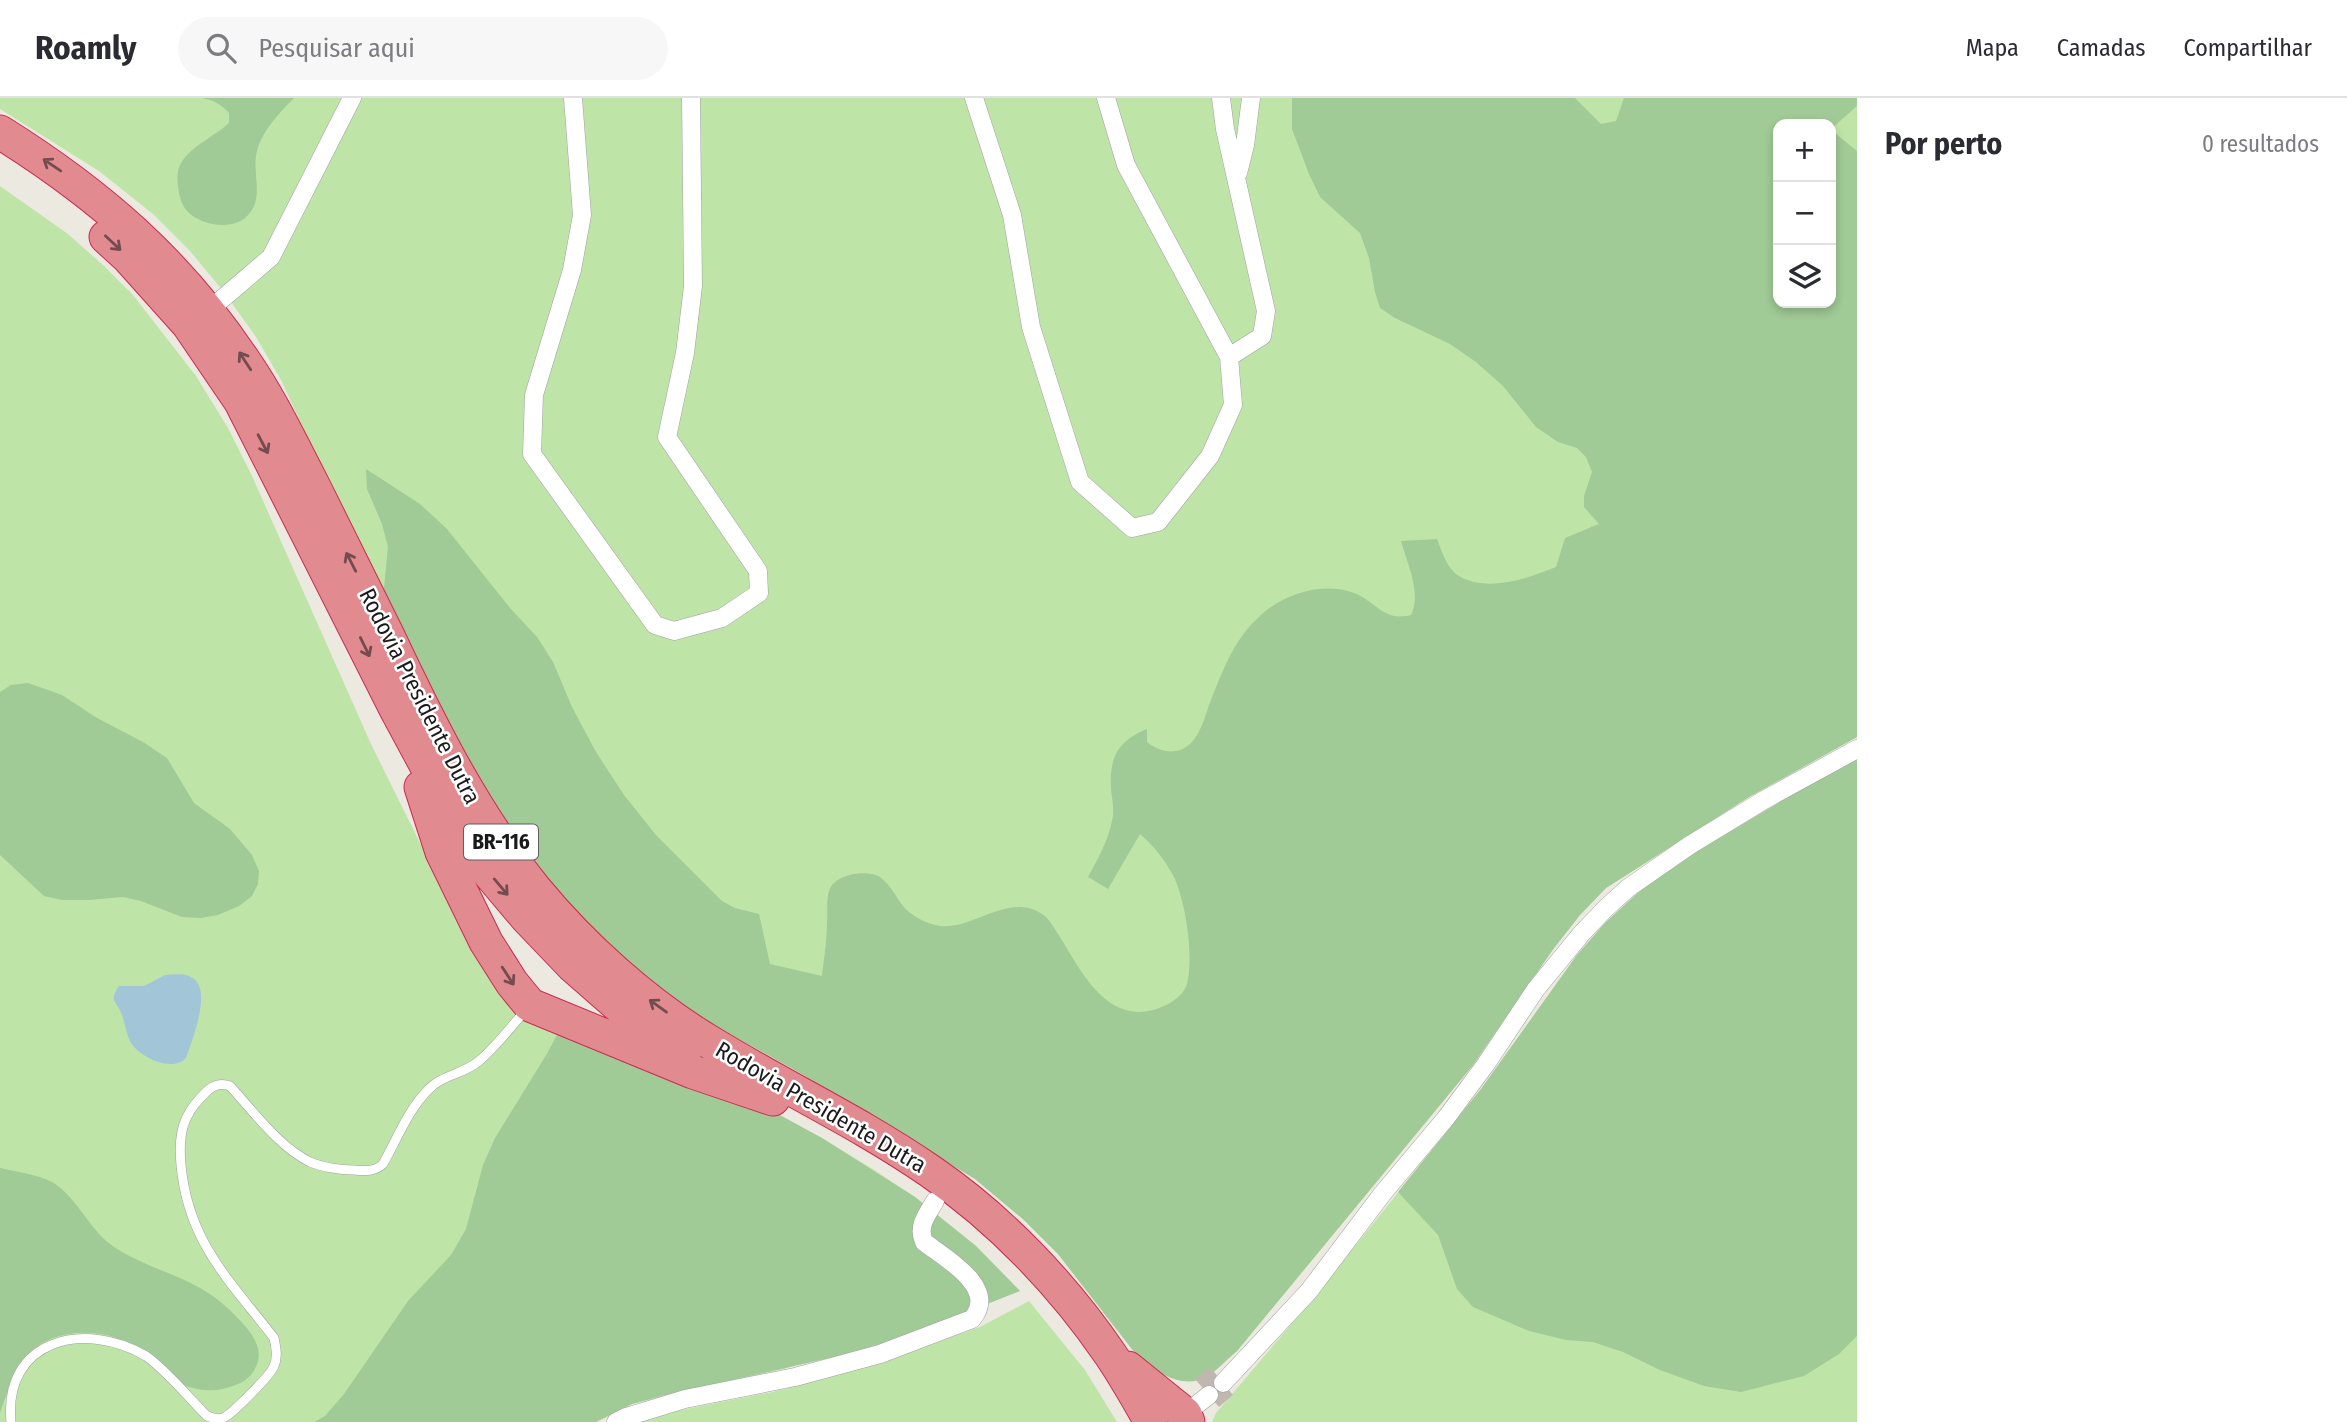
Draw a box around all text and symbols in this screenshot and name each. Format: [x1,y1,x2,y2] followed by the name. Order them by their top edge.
[178,17,668,80] search box
[35,28,136,68] text: Roamly
[202,29,240,67] icon: search
[258,33,415,64] text: Pesquisar aqui
[1966,34,2019,62] text: Mapa
[2057,34,2146,62] text: Camadas
[2184,34,2312,62] text: Compartilhar
[1773,119,1836,308] map controls
[1773,119,1836,182] button: +
[1885,126,2002,162] text: Por perto
[2202,130,2319,158] text: 0 resultados
[43,158,62,172] one-way arrow
[1773,182,1836,245] button: −
[104,235,121,252] one-way arrow
[1773,245,1836,308] button: layers
[237,352,251,372] one-way arrow
[257,433,270,454] one-way arrow
[344,552,358,573] one-way arrow
[353,583,487,809] street label: Rodovia Presidente Dutra
[359,636,373,657] one-way arrow
[464,824,538,860] road number: BR-116
[494,878,509,896] one-way arrow
[501,966,515,985] one-way arrow
[649,998,668,1013] one-way arrow
[711,1035,931,1179] street label: Rodovia Presidente Dutra

